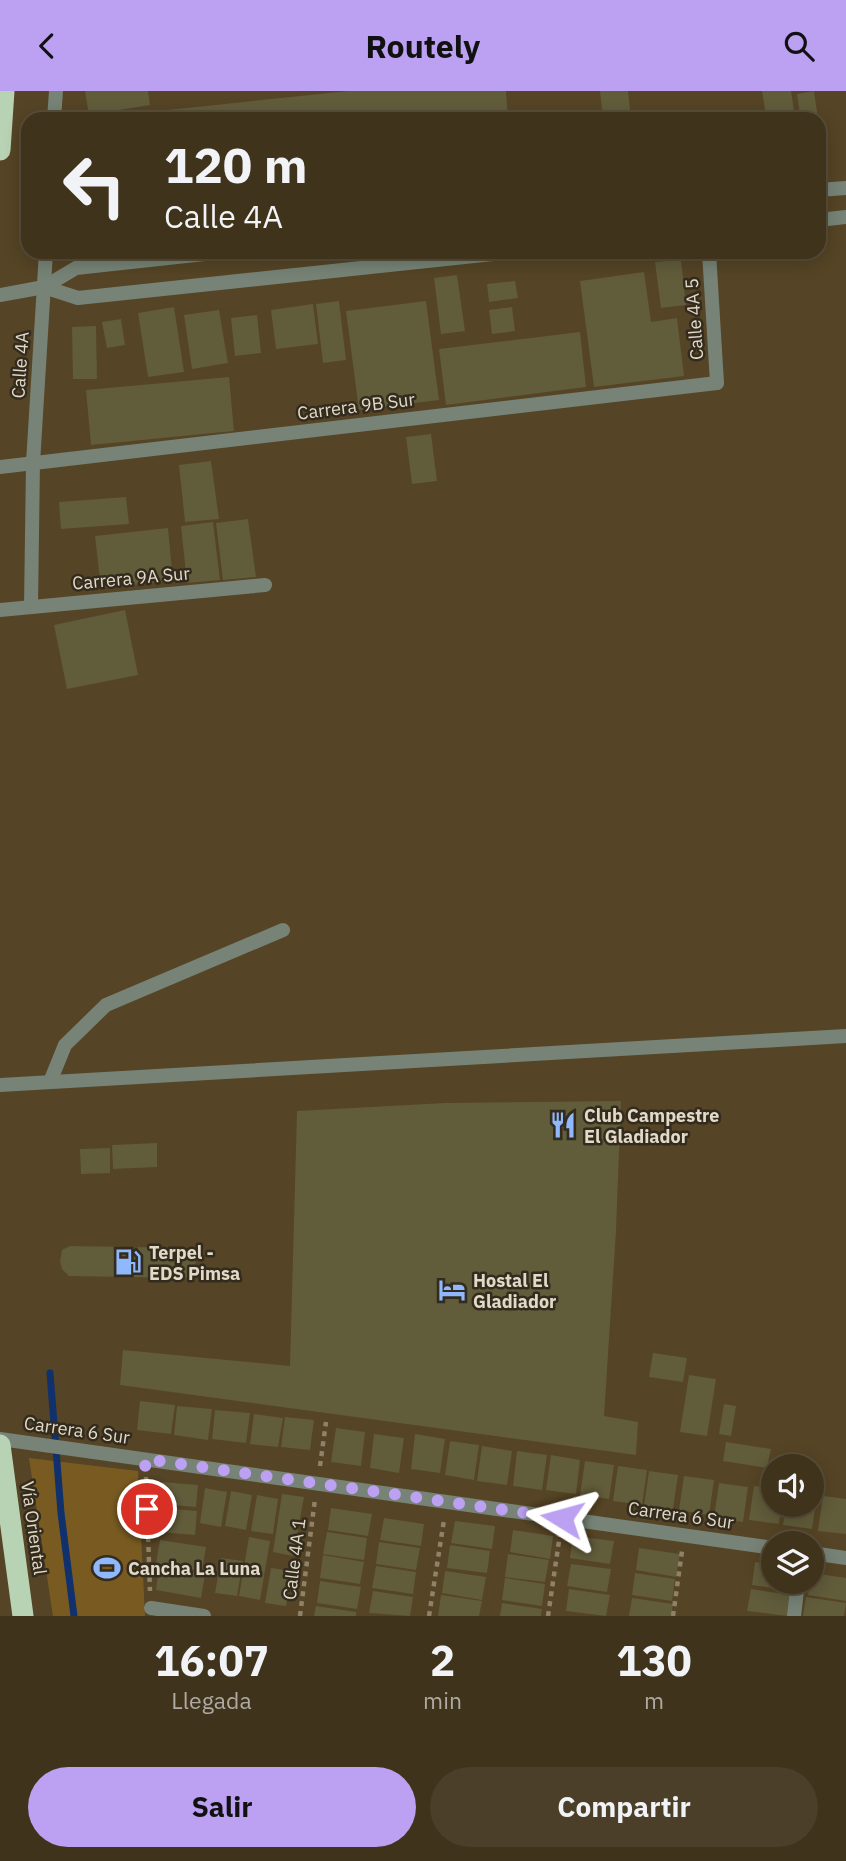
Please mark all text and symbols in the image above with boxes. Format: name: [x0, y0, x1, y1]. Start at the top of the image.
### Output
text: Routely: [366, 25, 480, 67]
icon: back: [28, 27, 66, 65]
icon: search: [780, 27, 818, 65]
text: 120 m: [164, 133, 308, 196]
icon: left: [49, 140, 140, 231]
text: Calle 4A: [164, 195, 283, 237]
street label: Calle 4A 5: [680, 277, 708, 361]
street label: Calle 4A: [6, 330, 34, 399]
street label: Carrera 9B Sur: [296, 387, 416, 425]
street label: Carrera 9A Sur: [71, 561, 191, 595]
place label: Club Campestre El Gladiador: [584, 1104, 719, 1148]
restaurant icon: Club Campestre El Gladiador: [548, 1110, 578, 1140]
place label: Terpel - EDS Pimsa: [149, 1241, 240, 1285]
fuel station icon: Terpel - EDS Pimsa: [113, 1247, 143, 1277]
place label: Hostal El Gladiador: [473, 1269, 556, 1313]
hotel icon: Hostal El Gladiador: [437, 1275, 467, 1305]
street label: Carrera 6 Sur: [23, 1411, 132, 1449]
map controls: [761, 1454, 824, 1594]
button: sound: [761, 1454, 824, 1517]
pin: [117, 1479, 177, 1539]
street label: Vía Oriental: [16, 1480, 52, 1576]
position arrow: [525, 1481, 599, 1555]
icon: arrive: [128, 1490, 166, 1528]
street label: Carrera 6 Sur: [627, 1496, 736, 1534]
street label: Calle 4A 1: [278, 1517, 310, 1601]
button: layers: [761, 1531, 824, 1594]
sports icon: Cancha La Luna: [92, 1553, 122, 1583]
place label: Cancha La Luna: [128, 1557, 260, 1580]
text: 16:07: [154, 1633, 269, 1688]
text: 2: [430, 1633, 455, 1688]
text: 130: [616, 1633, 692, 1688]
text: Llegada: [171, 1685, 252, 1715]
text: min: [423, 1685, 462, 1715]
text: m: [644, 1685, 664, 1715]
button: Salir: [28, 1767, 416, 1847]
button: Compartir: [430, 1767, 818, 1847]

